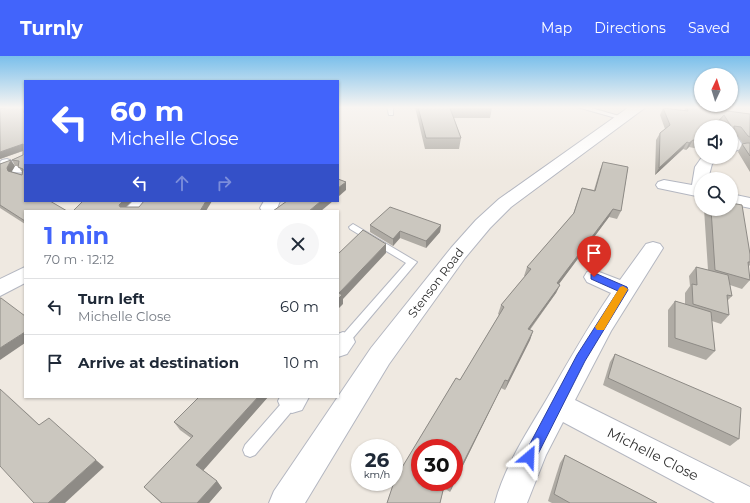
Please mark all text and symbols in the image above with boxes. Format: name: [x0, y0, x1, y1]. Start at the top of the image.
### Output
text: Turnly: [20, 17, 83, 40]
text: Map: [541, 19, 572, 37]
text: Directions: [594, 19, 666, 37]
text: Saved: [688, 19, 730, 37]
north arrow: [694, 68, 738, 112]
map controls: [694, 68, 738, 216]
text: 60 m: [110, 94, 184, 128]
icon: left: [44, 96, 96, 148]
button: sound: [694, 120, 738, 164]
text: Michelle Close: [110, 128, 239, 150]
icon: left: [129, 172, 151, 194]
icon: ahead: [171, 172, 193, 194]
icon: right: [213, 172, 235, 194]
button: search: [694, 172, 738, 216]
text: 1 min: [44, 221, 109, 250]
button: close: [277, 223, 319, 265]
pin: [577, 236, 611, 277]
icon: arrive: [583, 242, 605, 264]
street label: Stenson Road: [405, 245, 467, 321]
text: 70 m · 12:12: [44, 251, 114, 267]
text: Turn left: [78, 289, 145, 308]
icon: left: [44, 296, 66, 318]
text: 60 m: [280, 297, 319, 316]
text: Michelle Close: [78, 308, 171, 324]
icon: arrive: [44, 352, 66, 374]
text: Arrive at destination: [78, 353, 239, 372]
text: 10 m: [284, 353, 319, 372]
street label: Michelle Close: [604, 423, 702, 485]
position arrow: [508, 436, 550, 478]
speed limit sign: 30: [411, 439, 463, 491]
text: 26: [365, 448, 389, 472]
text: km/h: [364, 468, 390, 481]

